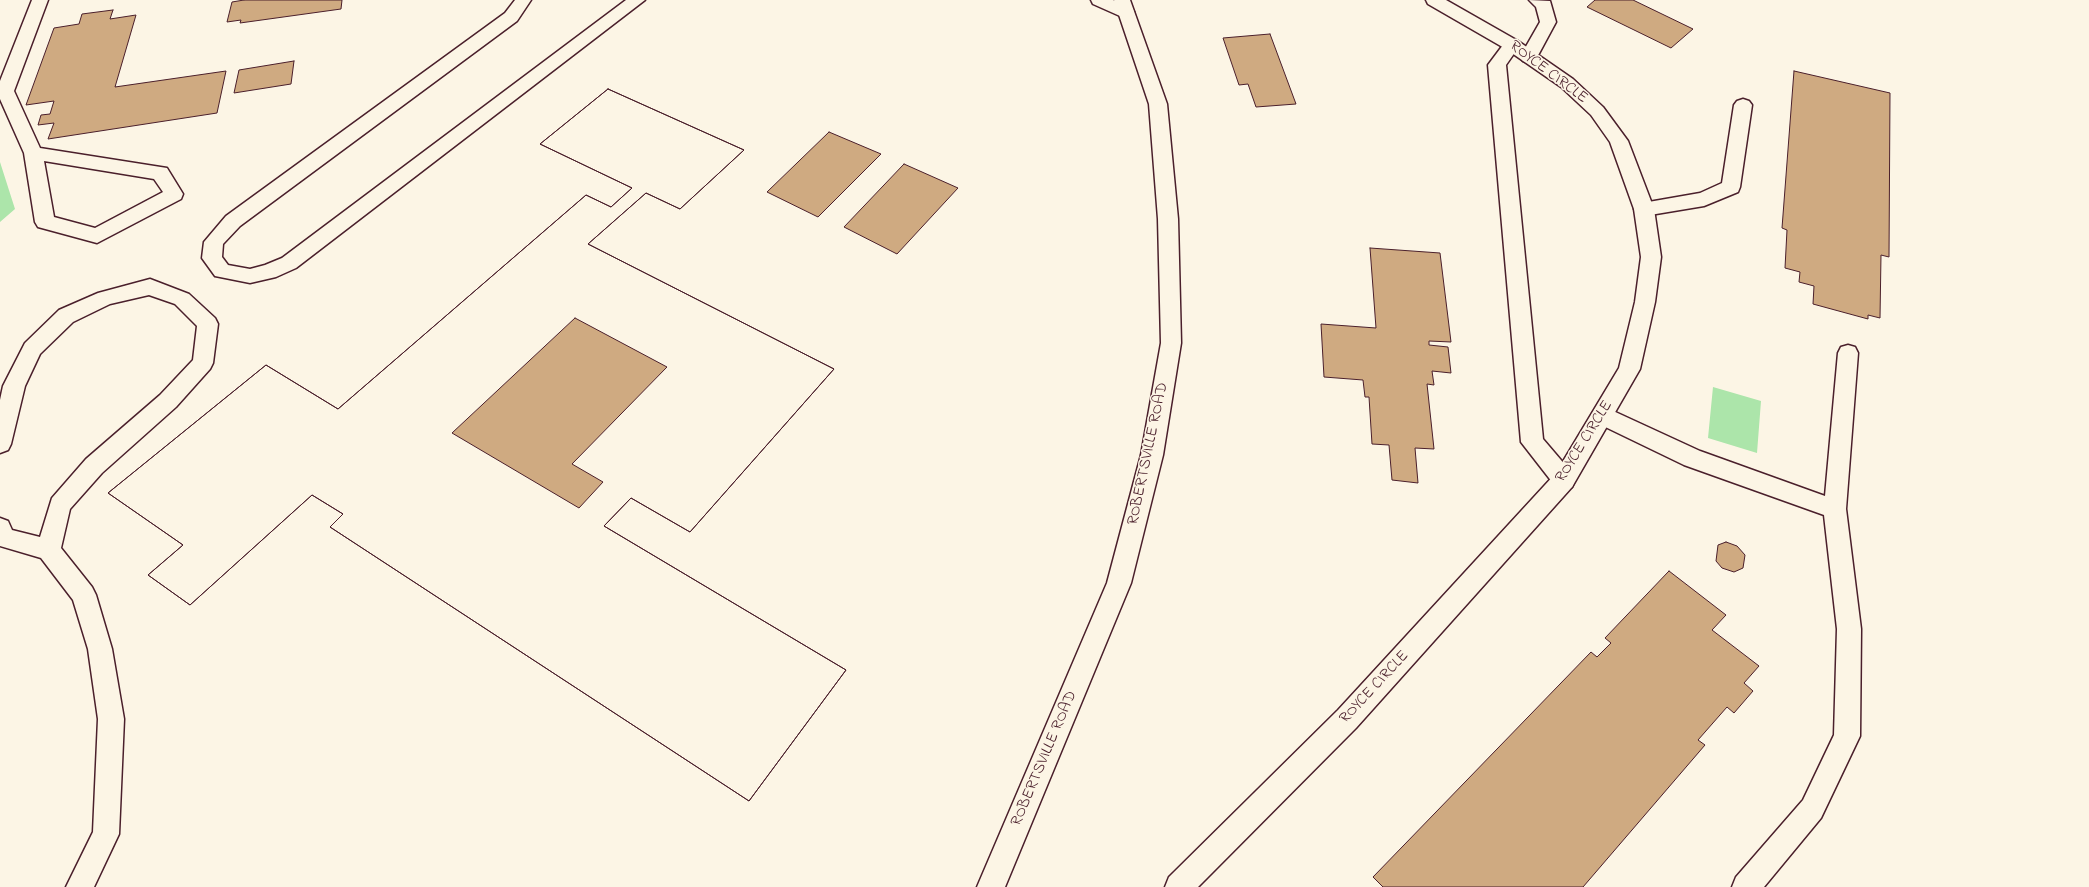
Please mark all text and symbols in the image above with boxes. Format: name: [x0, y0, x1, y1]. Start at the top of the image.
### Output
street label: ROYCE CIRCLE: [1505, 37, 1591, 109]
street label: ROBERTSVILLE ROAD: [1125, 381, 1173, 527]
street label: ROYCE CIRCLE: [1552, 397, 1618, 487]
street label: ROYCE CIRCLE: [1336, 647, 1414, 729]
street label: ROBERTSVILLE ROAD: [1008, 688, 1082, 830]

